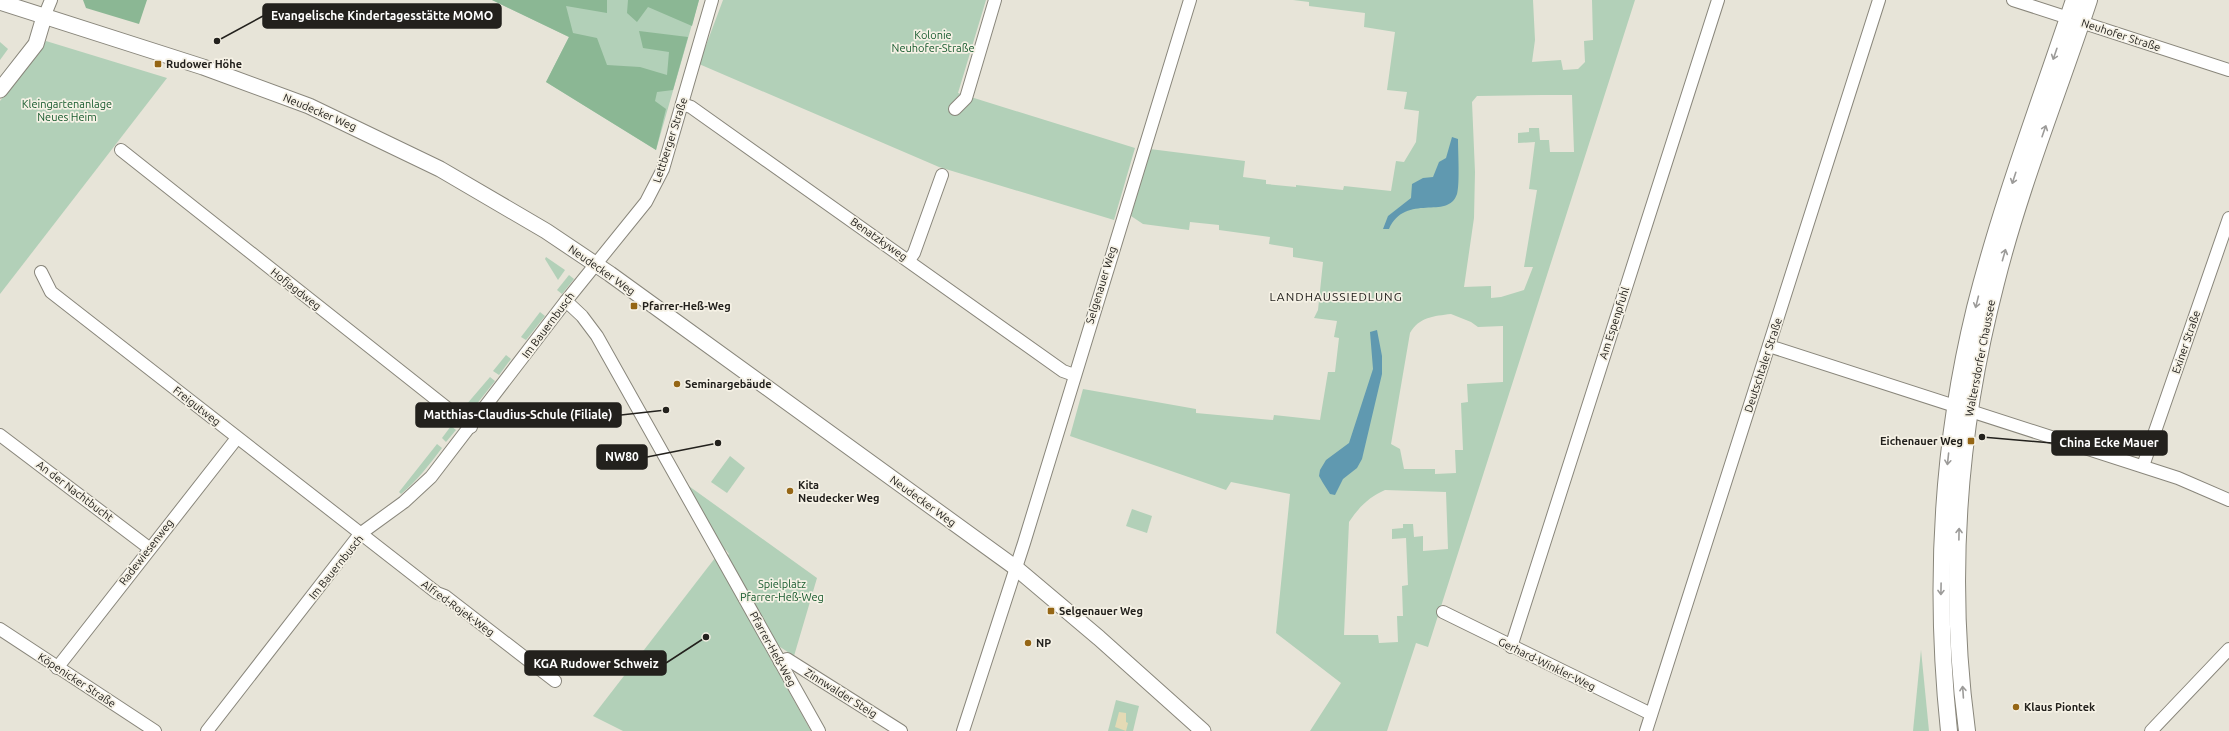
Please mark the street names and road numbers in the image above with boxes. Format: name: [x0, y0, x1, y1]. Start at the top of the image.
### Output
street label: Neuhofer Straße: [2080, 17, 2162, 53]
street label: Neudecker Weg: [282, 91, 358, 133]
street label: Lettberger Straße: [651, 96, 689, 184]
street label: Benatzkyweg: [848, 215, 910, 263]
street label: Neudecker Weg: [566, 243, 638, 297]
street label: Selgenauer Weg: [1083, 245, 1119, 325]
street label: Hofjagdweg: [269, 266, 323, 312]
street label: Am Espenpfuhl: [1597, 285, 1631, 361]
street label: Im Bauernbusch: [519, 290, 577, 360]
street label: Waltersdorfer Chaussee: [1963, 299, 1997, 417]
street label: Exiner Straße: [2170, 309, 2202, 375]
street label: Deutschtaler Straße: [1742, 316, 1784, 414]
street label: Freigutweg: [171, 384, 223, 428]
street label: An der Nachtbucht: [34, 458, 116, 524]
street label: Neudecker Weg: [888, 473, 958, 529]
street label: Radewiesenweg: [117, 517, 175, 587]
street label: Im Bauernbusch: [306, 532, 366, 602]
street label: Alfred-Rojek-Weg: [419, 578, 497, 638]
street label: Pfarrer-Heß-Weg: [747, 609, 799, 689]
street label: Gerhard-Winkler-Weg: [1496, 635, 1598, 693]
street label: Köpenicker Straße: [36, 650, 118, 710]
street label: Zinnwalder Steig: [803, 666, 879, 720]

